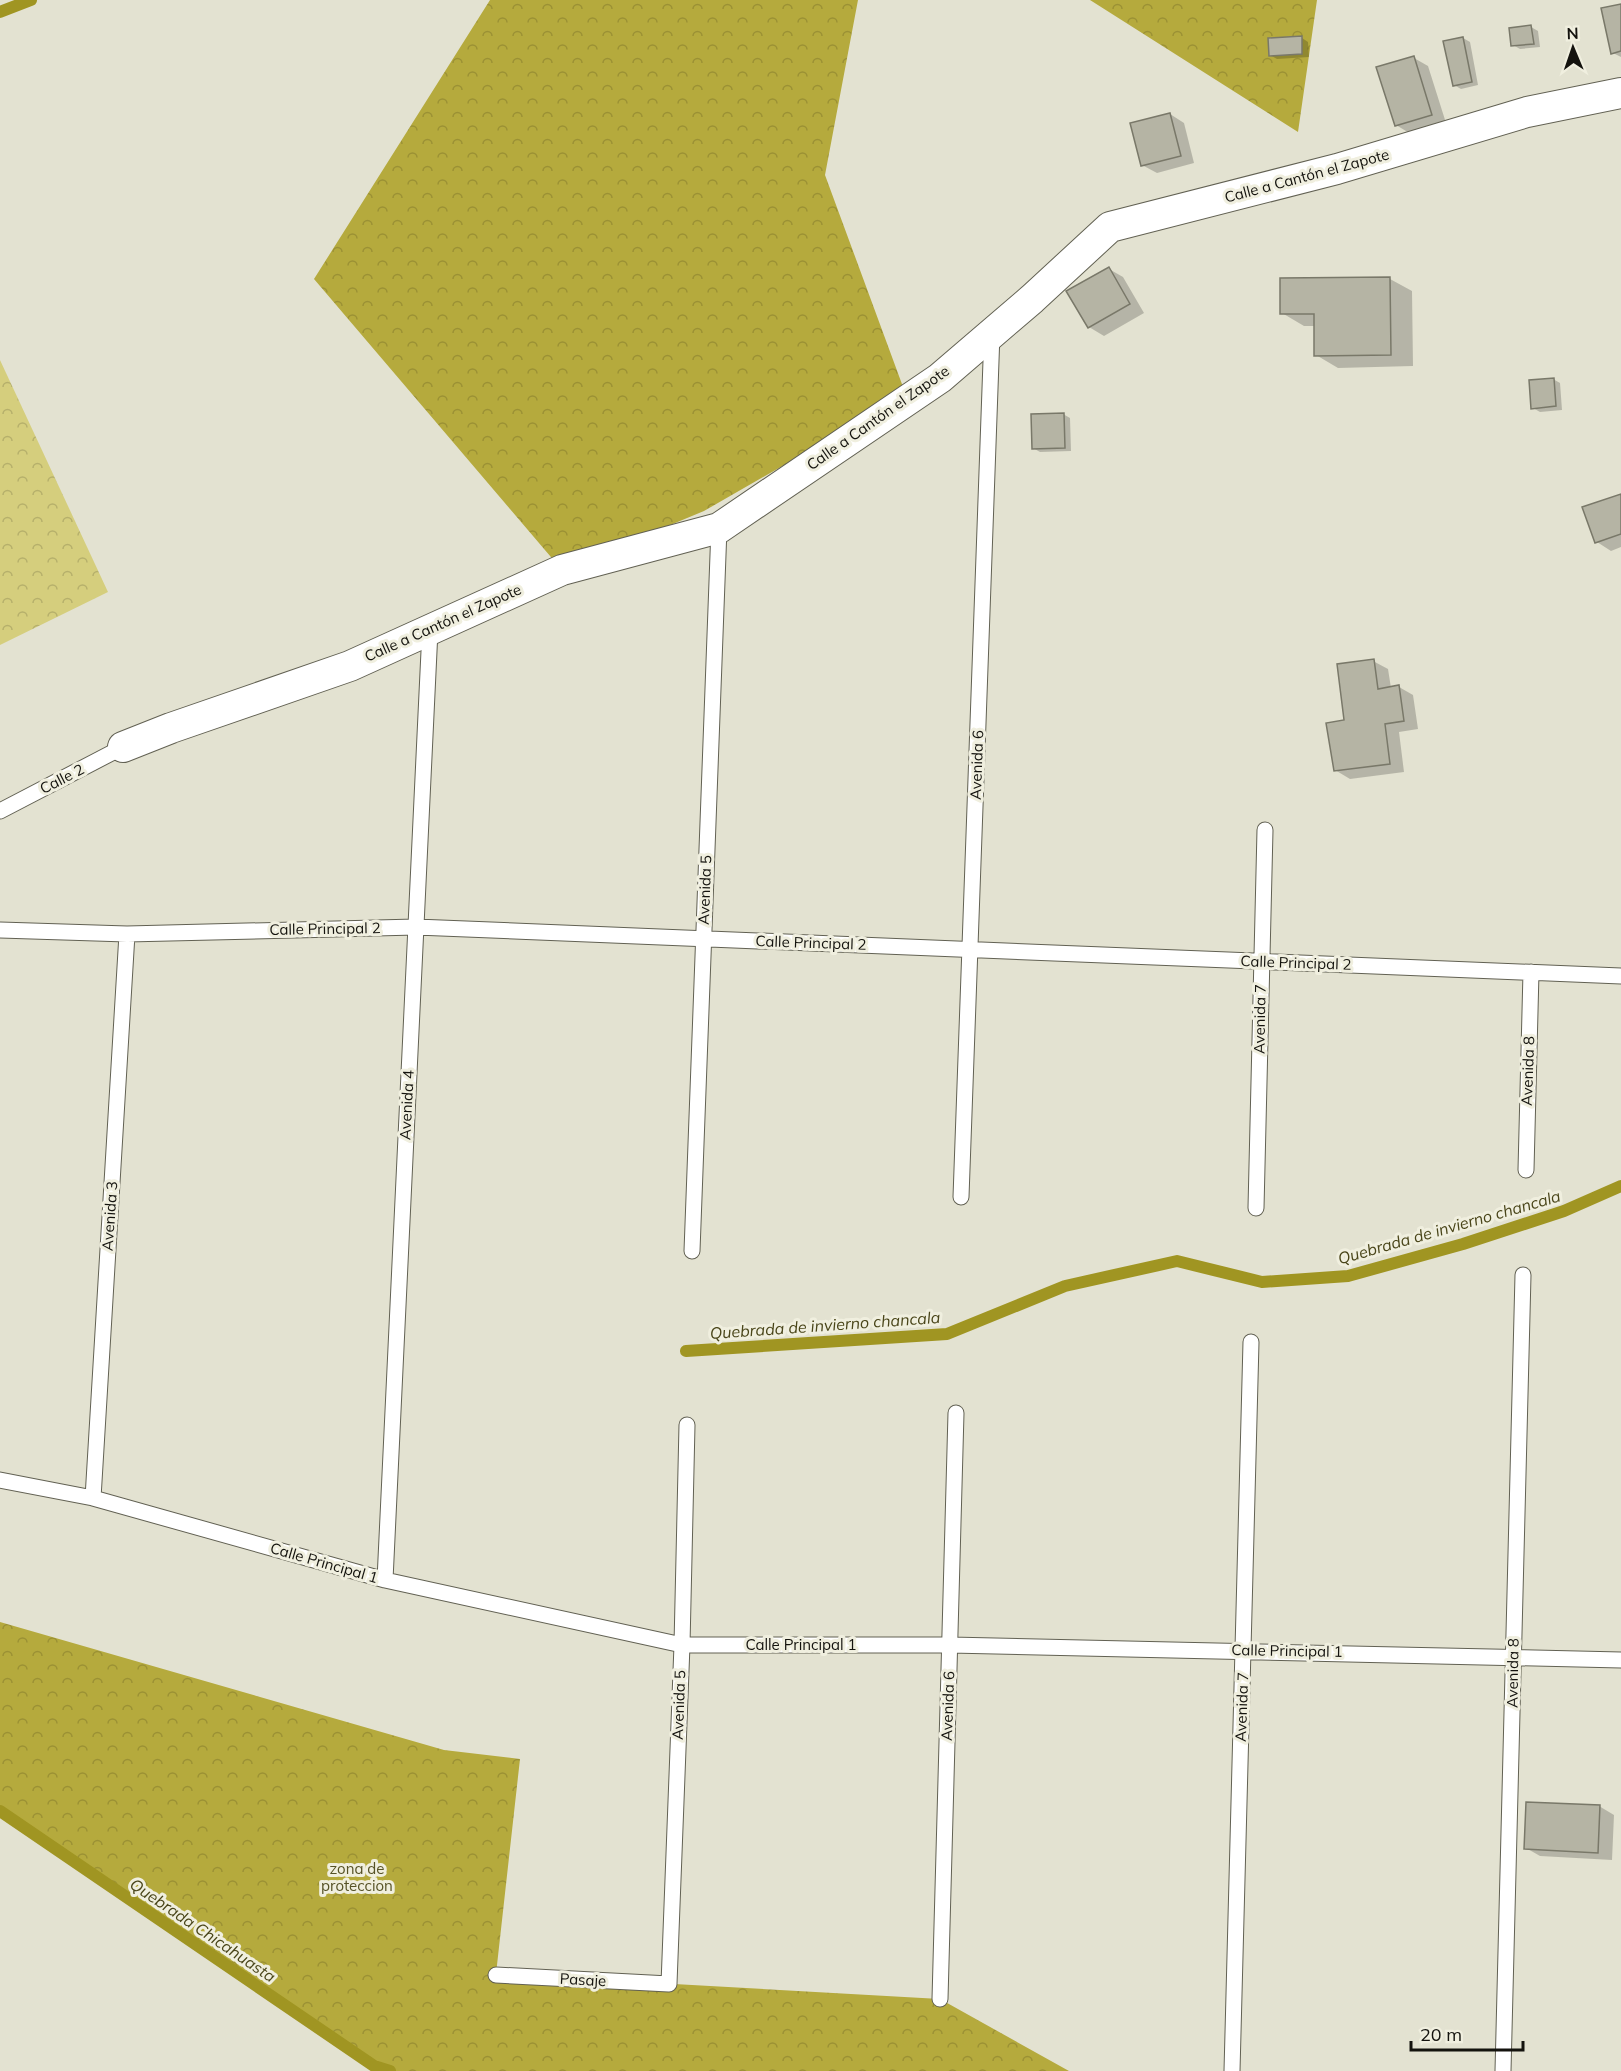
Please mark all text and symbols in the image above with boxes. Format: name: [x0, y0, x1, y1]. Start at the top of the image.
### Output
north arrow: [1543, 18, 1603, 78]
text: N: [1566, 23, 1579, 43]
street label: Calle a Cantón el Zapote: [1222, 144, 1391, 207]
street label: Calle a Cantón el Zapote: [803, 361, 953, 474]
street label: Calle a Cantón el Zapote: [361, 579, 524, 666]
street label: Avenida 6: [966, 730, 987, 800]
street label: Calle 2: [36, 759, 87, 798]
street label: Avenida 5: [694, 855, 715, 925]
street label: Calle Principal 2: [269, 918, 381, 939]
street label: Calle Principal 2: [755, 931, 867, 954]
street label: Calle Principal 2: [1240, 951, 1352, 974]
street label: Avenida 7: [1249, 984, 1270, 1054]
street label: Avenida 8: [1517, 1036, 1538, 1106]
street label: Avenida 4: [395, 1070, 418, 1140]
street label: Avenida 3: [98, 1180, 121, 1252]
water label: Quebrada de invierno chancala: [1335, 1185, 1563, 1268]
water label: Quebrada de invierno chancala: [709, 1307, 941, 1343]
street label: Calle Principal 1: [268, 1538, 380, 1587]
street label: Calle Principal 1: [745, 1635, 857, 1654]
street label: Avenida 8: [1502, 1638, 1523, 1708]
street label: Calle Principal 1: [1231, 1640, 1343, 1661]
street label: Avenida 5: [668, 1670, 689, 1740]
street label: Avenida 6: [937, 1671, 958, 1741]
street label: Avenida 7: [1231, 1672, 1252, 1742]
park label: zona de proteccion: [321, 1859, 393, 1895]
water label: Quebrada Chicahuasta: [126, 1874, 280, 1986]
street label: Pasaje: [559, 1969, 607, 1990]
scale bar: [1411, 2014, 1524, 2052]
text: 20 m: [1420, 2023, 1462, 2046]

